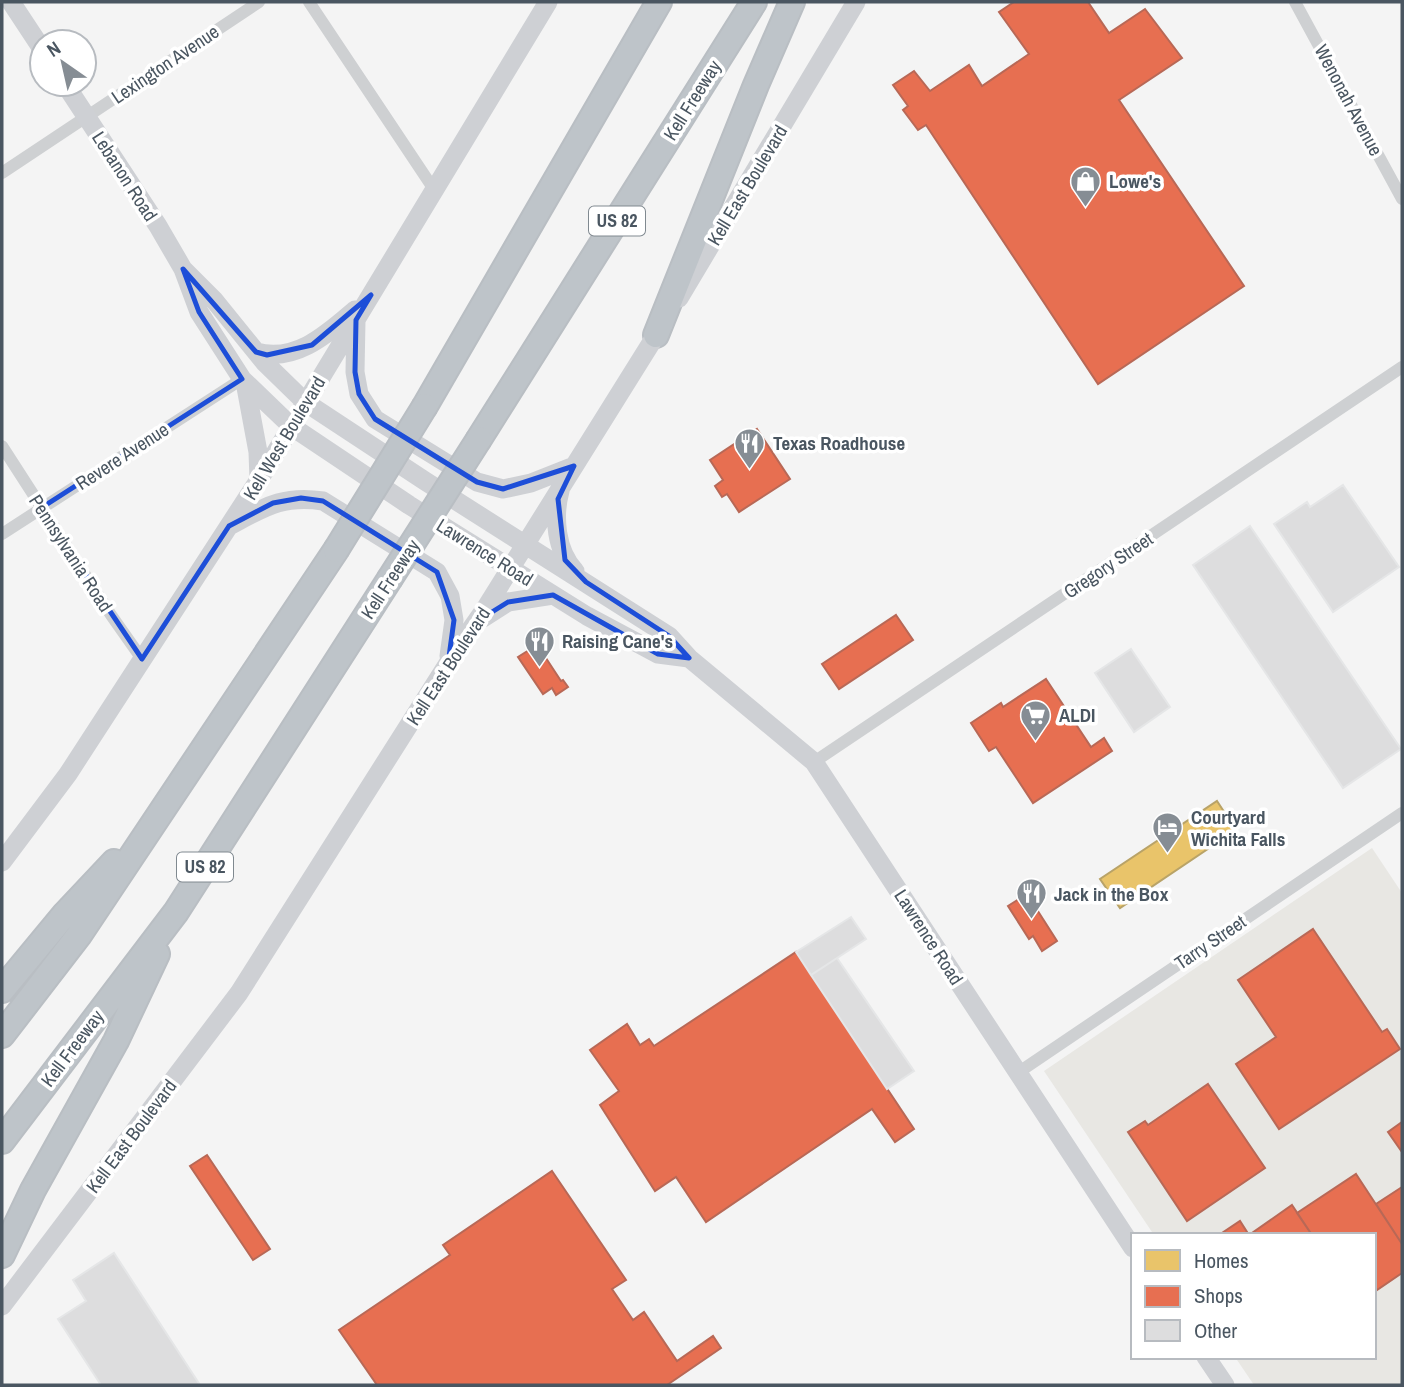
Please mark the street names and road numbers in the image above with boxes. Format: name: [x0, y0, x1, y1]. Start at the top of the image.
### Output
street label: Lexington Avenue: [106, 18, 224, 110]
street label: Wenonah Avenue: [1309, 40, 1389, 160]
street label: Kell Freeway: [657, 55, 727, 145]
street label: Kell East Boulevard: [701, 120, 793, 250]
street label: Lebanon Road: [86, 126, 164, 226]
road number: US 82: [589, 206, 645, 236]
street label: Kell West Boulevard: [237, 371, 331, 505]
street label: Revere Avenue: [70, 416, 174, 496]
street label: Pennsylvania Road: [23, 489, 119, 617]
street label: Lawrence Road: [432, 512, 538, 592]
street label: Gregory Street: [1058, 525, 1158, 604]
street label: Kell Freeway: [355, 534, 426, 624]
street label: Kell East Boulevard: [400, 602, 496, 730]
road number: US 82: [177, 852, 233, 882]
street label: Lawrence Road: [888, 884, 970, 990]
street label: Tarry Street: [1169, 908, 1251, 975]
street label: Kell Freeway: [35, 1004, 110, 1092]
street label: Kell East Boulevard: [80, 1074, 182, 1198]

